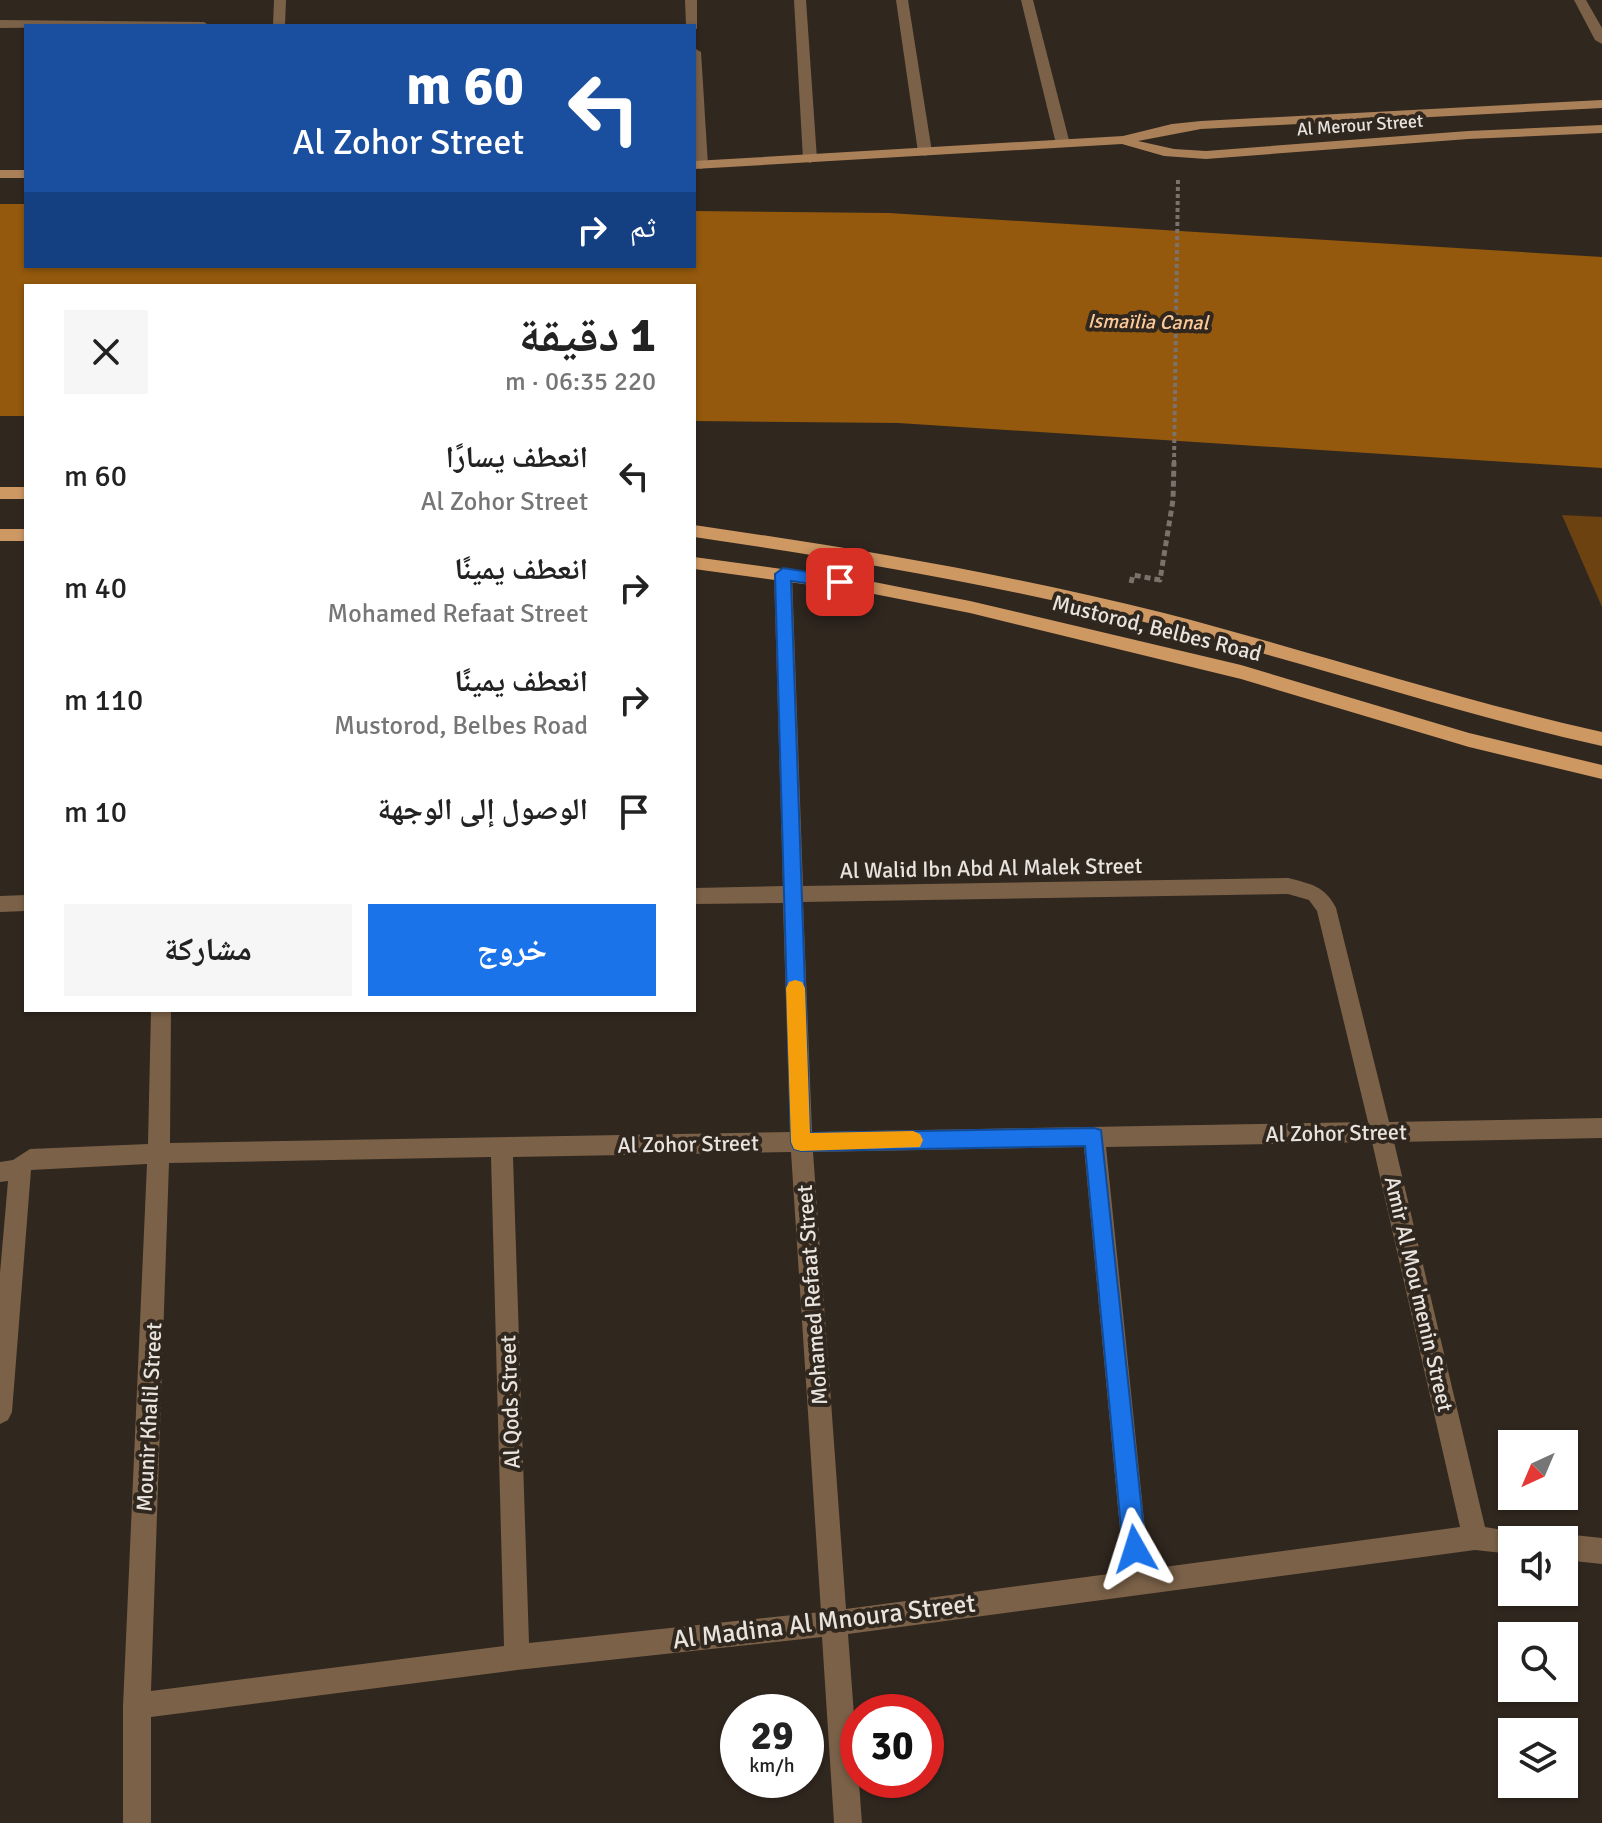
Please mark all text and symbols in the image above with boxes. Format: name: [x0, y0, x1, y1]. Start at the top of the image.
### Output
text: 60 m: [406, 51, 524, 120]
icon: left: [552, 56, 656, 160]
street label: Al Merour Street: [1296, 110, 1424, 140]
text: Al Zohor Street: [293, 120, 524, 165]
icon: right: [570, 208, 614, 252]
text: ثم: [630, 209, 656, 246]
text: 1 دقيقة: [519, 306, 656, 365]
water label: Ismaïlia Canal: [1087, 308, 1211, 336]
button: close: [64, 310, 148, 394]
text: 220 m · 06:35: [505, 366, 656, 398]
text: انعطف يسارًا: [445, 439, 588, 476]
icon: left: [612, 454, 656, 498]
text: 60 m: [64, 458, 127, 495]
text: Al Zohor Street: [421, 486, 588, 518]
pin: [806, 548, 874, 616]
text: انعطف يمينًا: [454, 551, 588, 588]
icon: arrive: [818, 560, 862, 604]
icon: right: [612, 566, 656, 610]
text: 40 m: [64, 570, 127, 607]
street label: Mustorod, Belbes Road: [1050, 589, 1264, 667]
text: Mohamed Refaat Street: [327, 598, 588, 630]
text: انعطف يمينًا: [454, 663, 588, 700]
icon: right: [612, 678, 656, 722]
text: 110 m: [64, 682, 143, 719]
text: Mustorod, Belbes Road: [334, 710, 588, 742]
icon: arrive: [612, 790, 656, 834]
text: الوصول إلى الوجهة: [378, 791, 588, 828]
text: 10 m: [64, 794, 127, 831]
street label: Al Walid Ibn Abd Al Malek Street: [839, 852, 1143, 884]
button: مشاركة: [64, 904, 352, 996]
button: خروج: [368, 904, 656, 996]
street label: Al Zohor Street: [1265, 1118, 1407, 1148]
street label: Al Zohor Street: [617, 1129, 759, 1159]
street label: Amir Al Mou'menin Street: [1379, 1174, 1459, 1415]
street label: Mohamed Refaat Street: [791, 1184, 833, 1406]
street label: Mounir Khalil Street: [131, 1321, 167, 1512]
street label: Al Qods Street: [494, 1334, 526, 1469]
north arrow: [1498, 1430, 1578, 1510]
map controls: [1498, 1430, 1578, 1798]
position arrow: [1093, 1507, 1177, 1591]
button: sound: [1498, 1526, 1578, 1606]
street label: Al Madina Al Mnoura Street: [671, 1588, 977, 1656]
button: search: [1498, 1622, 1578, 1702]
speed limit sign: 30: [840, 1694, 944, 1798]
text: 29: [750, 1711, 794, 1761]
button: layers: [1498, 1718, 1578, 1798]
text: km/h: [749, 1753, 795, 1778]

